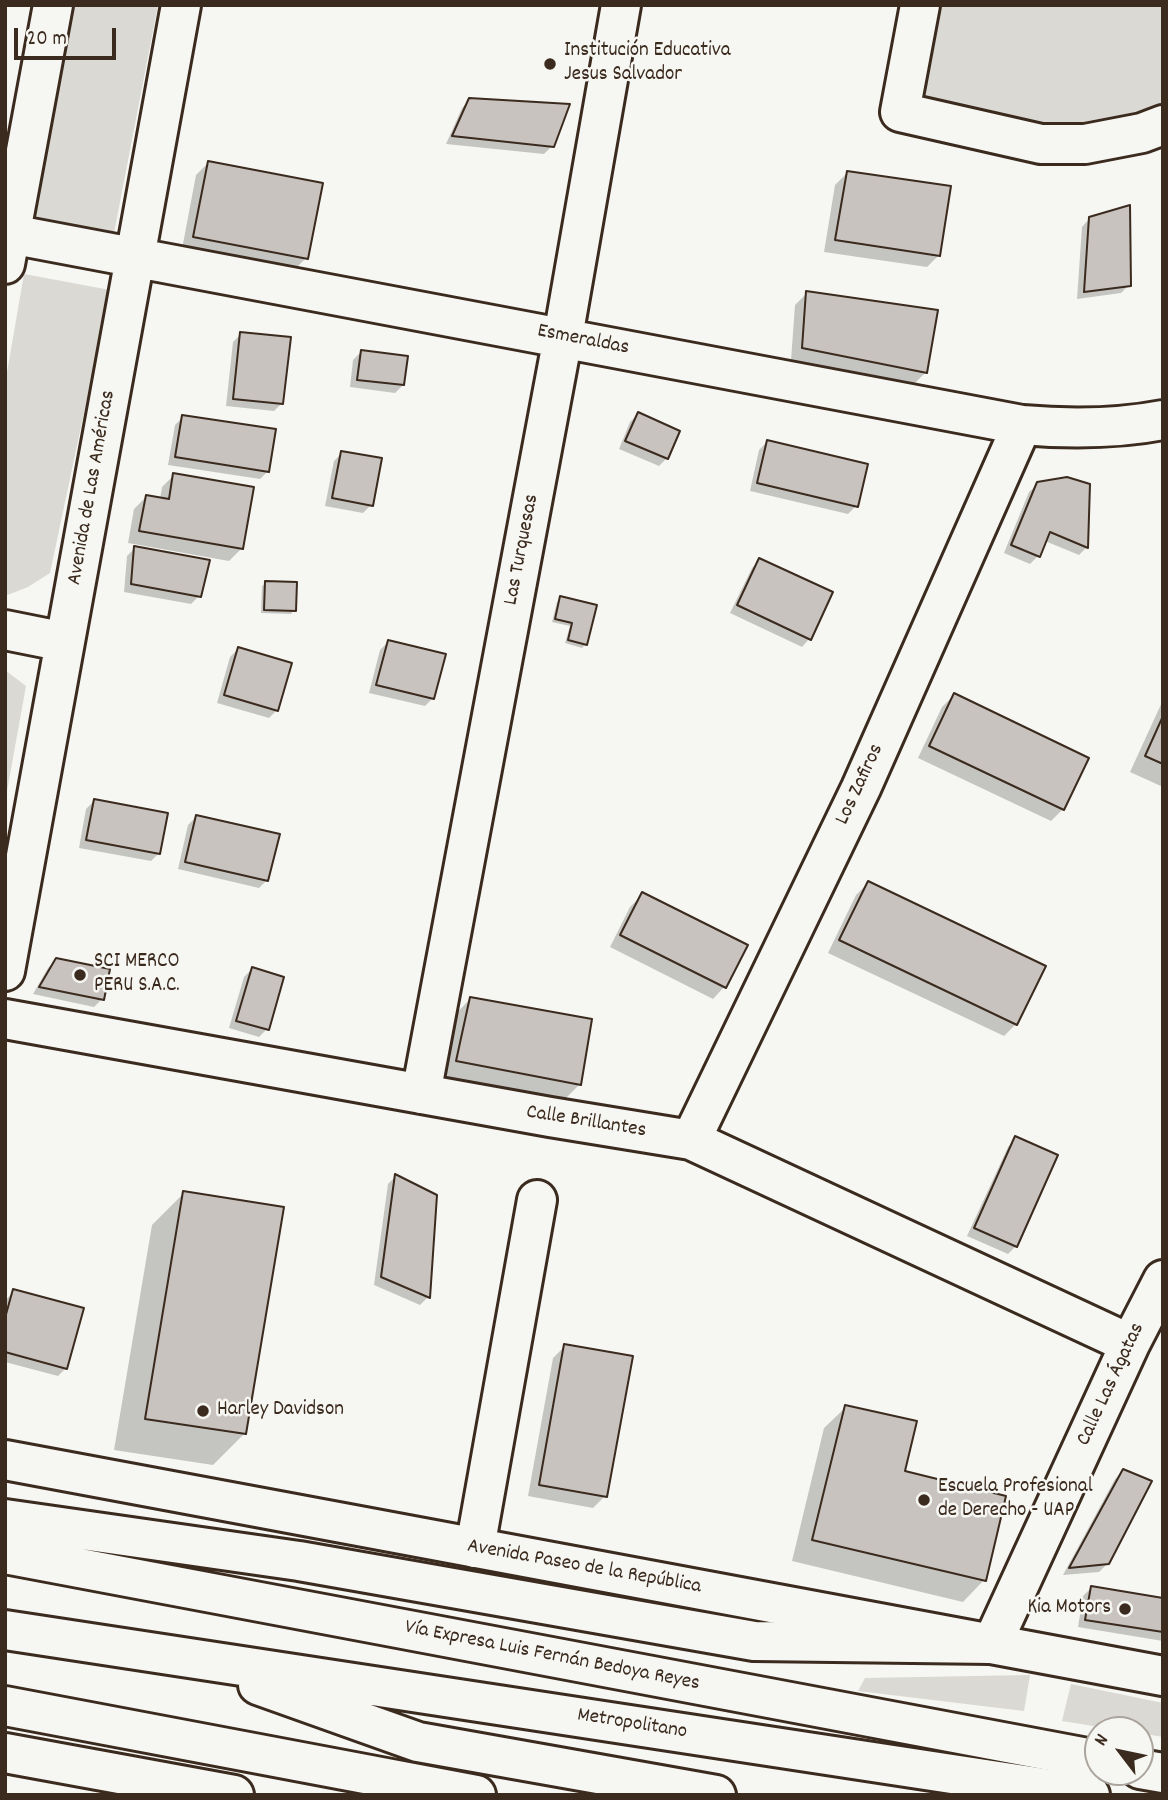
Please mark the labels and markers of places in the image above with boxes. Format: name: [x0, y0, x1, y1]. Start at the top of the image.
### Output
place label: Institución Educativa Jesus Salvador: [564, 39, 731, 89]
marker: Institución Educativa Jesus Salvador: [542, 56, 558, 72]
place label: SCI MERCO PERU S.A.C.: [94, 950, 180, 1000]
marker: SCI MERCO PERU S.A.C.: [72, 967, 88, 983]
place label: Harley Davidson: [217, 1398, 344, 1424]
marker: Harley Davidson: [195, 1403, 211, 1419]
place label: Escuela Profesional de Derecho - UAP: [938, 1475, 1093, 1525]
marker: Escuela Profesional de Derecho - UAP: [916, 1492, 932, 1508]
place label: Kia Motors: [1027, 1596, 1111, 1622]
marker: Kia Motors: [1117, 1601, 1133, 1617]

